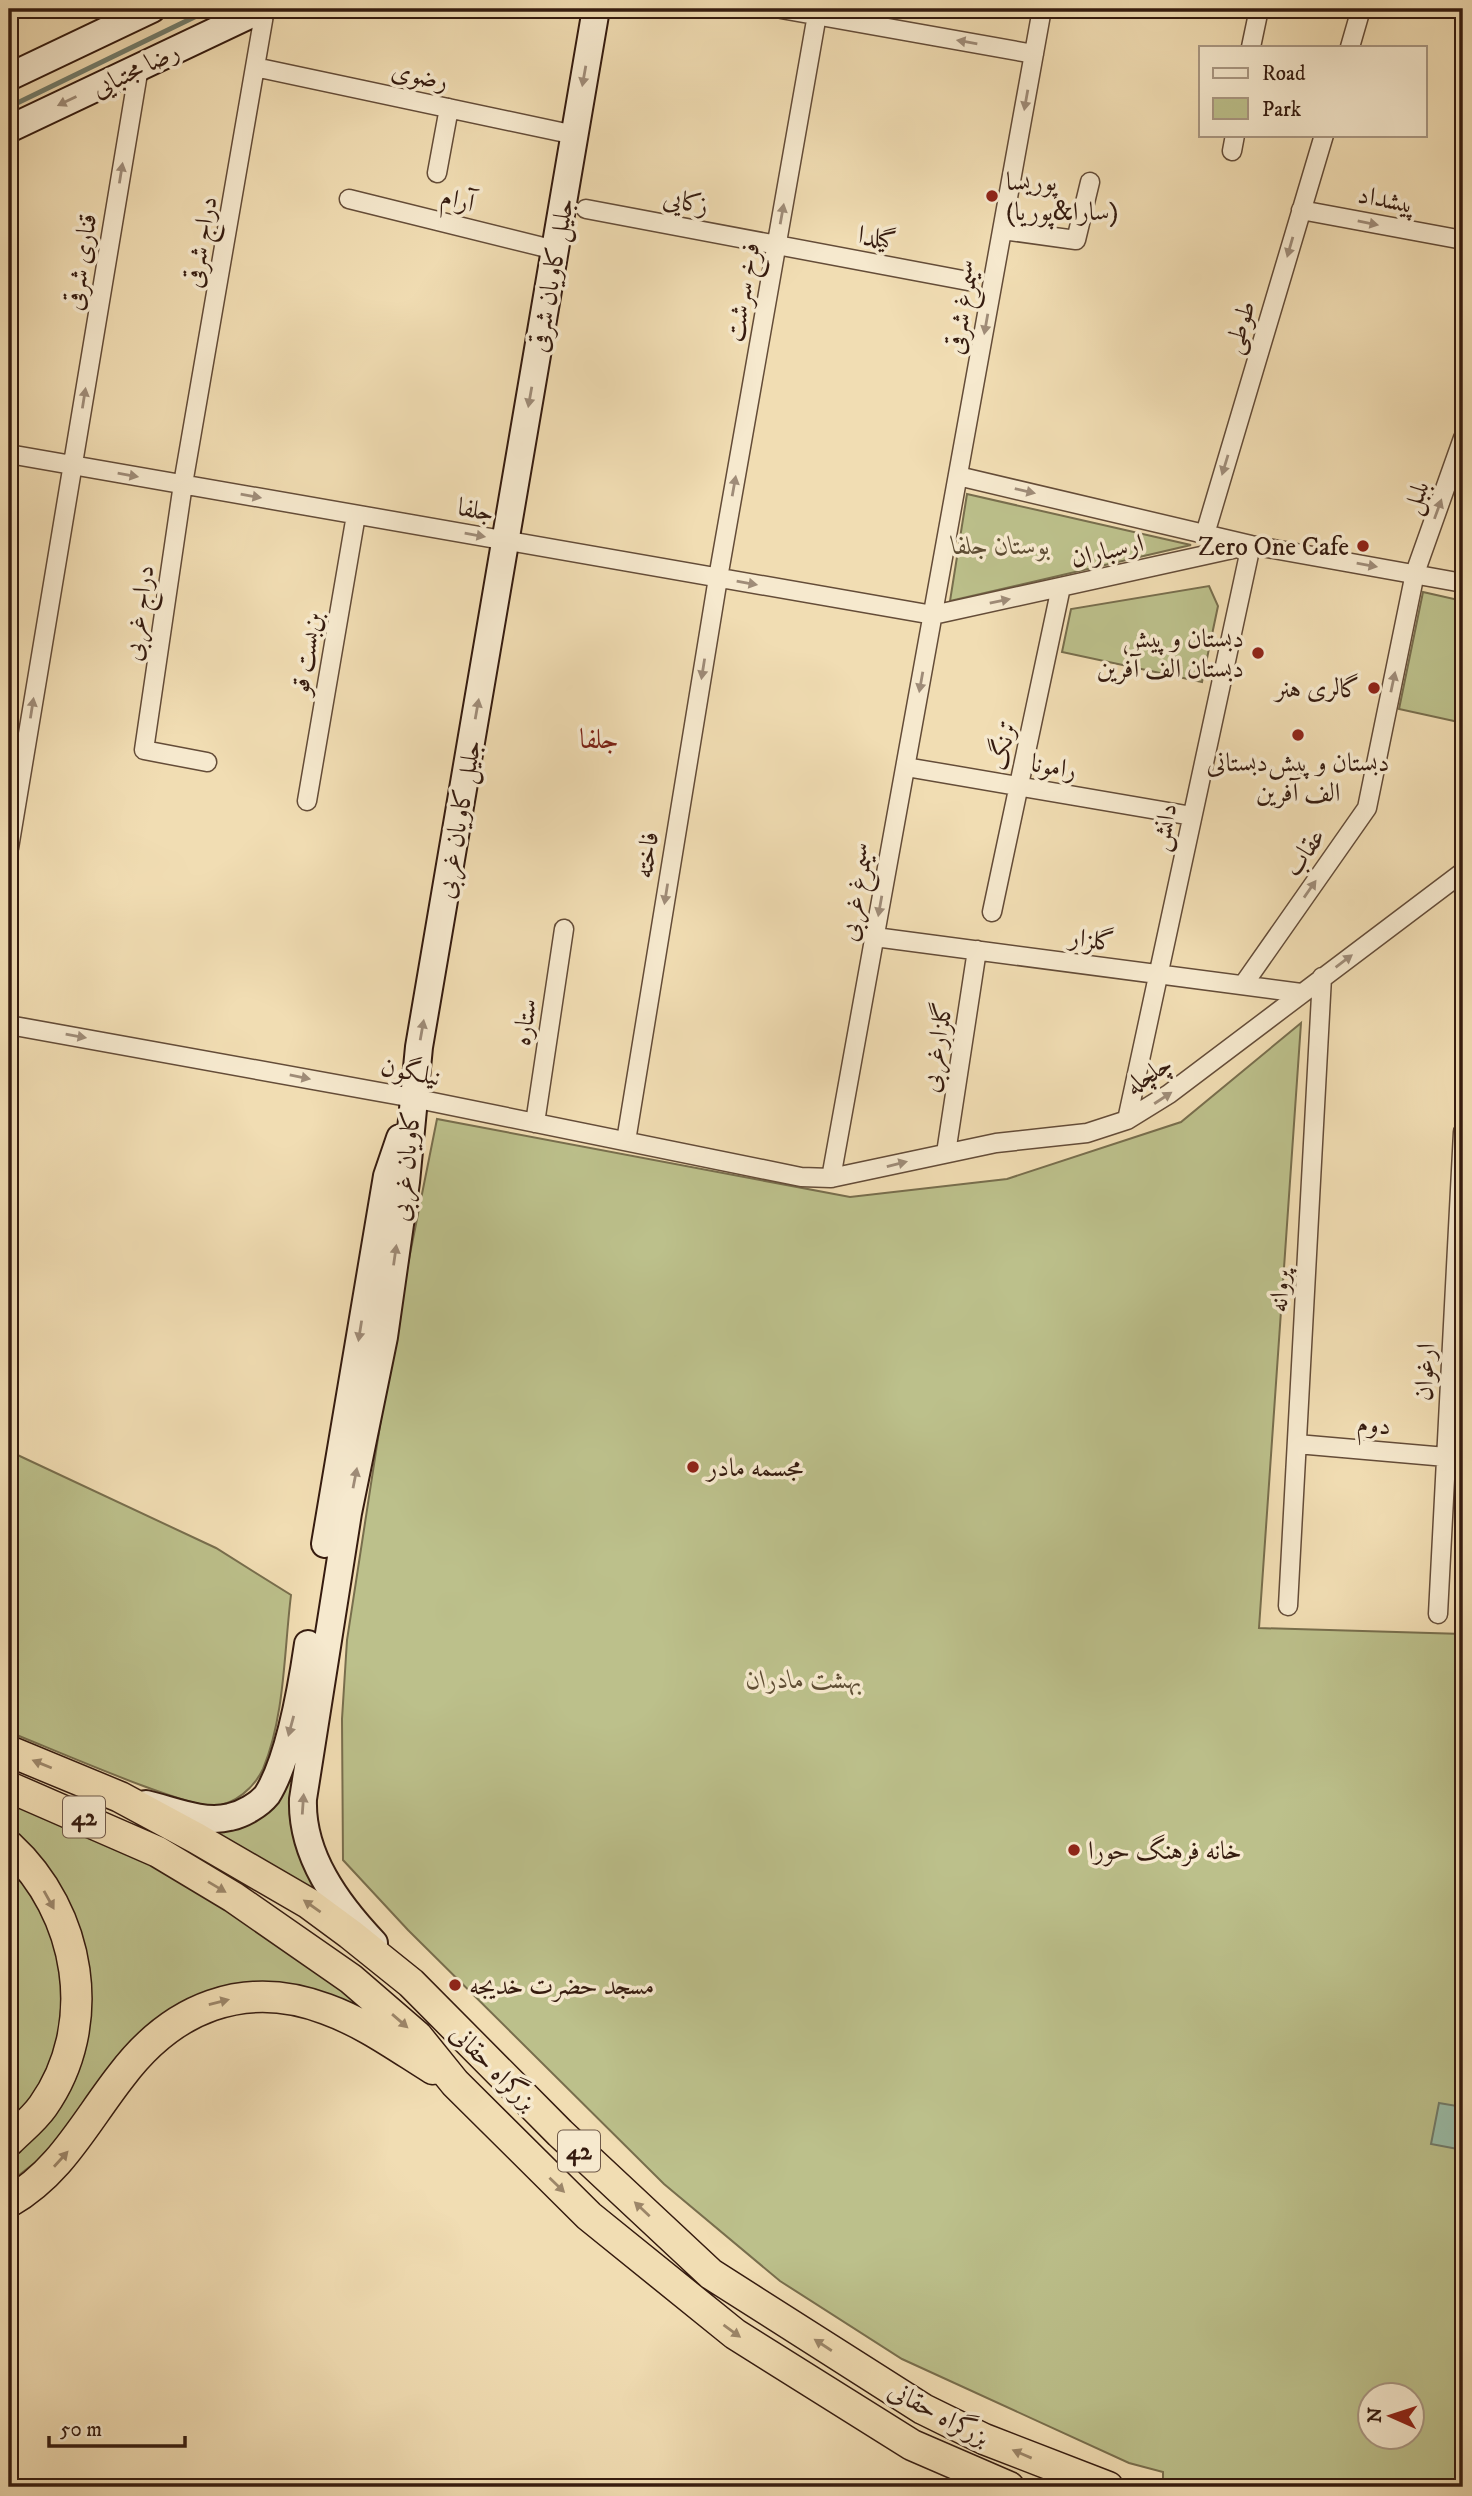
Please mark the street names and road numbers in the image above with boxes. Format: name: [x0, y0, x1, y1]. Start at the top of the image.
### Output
street label: رضا مجتبایی: [86, 35, 185, 106]
street label: رضوی: [388, 54, 451, 99]
street label: پیشداد: [1355, 179, 1419, 222]
street label: آرام: [436, 180, 480, 226]
street label: زکایی: [660, 182, 711, 223]
street label: دراج شرقی: [177, 194, 232, 292]
street label: جلیل کاویان شرقی: [523, 195, 582, 355]
street label: قناری شرقی: [58, 211, 105, 313]
street label: گیلدا: [855, 219, 898, 258]
street label: فرخ سرشت: [719, 240, 774, 346]
street label: سیمرغ شرقی: [939, 257, 992, 358]
street label: طوطی: [1217, 297, 1264, 358]
street label: بلبل: [1395, 476, 1438, 519]
street label: جلفا: [455, 491, 497, 530]
street label: ارسباران: [1068, 527, 1147, 576]
street label: دراج غربی: [116, 563, 168, 664]
street label: بن‌بست قو: [283, 609, 331, 700]
street label: ترنگ: [981, 717, 1025, 773]
street label: جلیل کاویان غربی: [429, 737, 491, 901]
street label: رامونا: [1028, 747, 1079, 788]
street label: دانش: [1143, 800, 1186, 854]
street label: عقاب: [1277, 822, 1334, 884]
street label: فاخته: [628, 830, 667, 881]
street label: سیمرغ غربی: [833, 840, 886, 945]
street label: گلزار: [1064, 921, 1116, 960]
street label: ستاره: [506, 996, 545, 1048]
street label: گلزارغربی: [914, 1000, 962, 1095]
street label: چلچله: [1119, 1048, 1179, 1103]
street label: نیلگون: [378, 1050, 444, 1094]
street label: کاویان غربی: [384, 1109, 430, 1223]
street label: پروانه: [1263, 1266, 1298, 1314]
street label: ارغوان: [1408, 1342, 1443, 1402]
street label: دوم: [1355, 1408, 1392, 1448]
road number: 42: [63, 1796, 105, 1838]
street label: بزرگراه حقانی: [442, 2016, 545, 2119]
road number: 42: [558, 2130, 600, 2172]
street label: بزرگراه حقانی: [882, 2372, 996, 2455]

